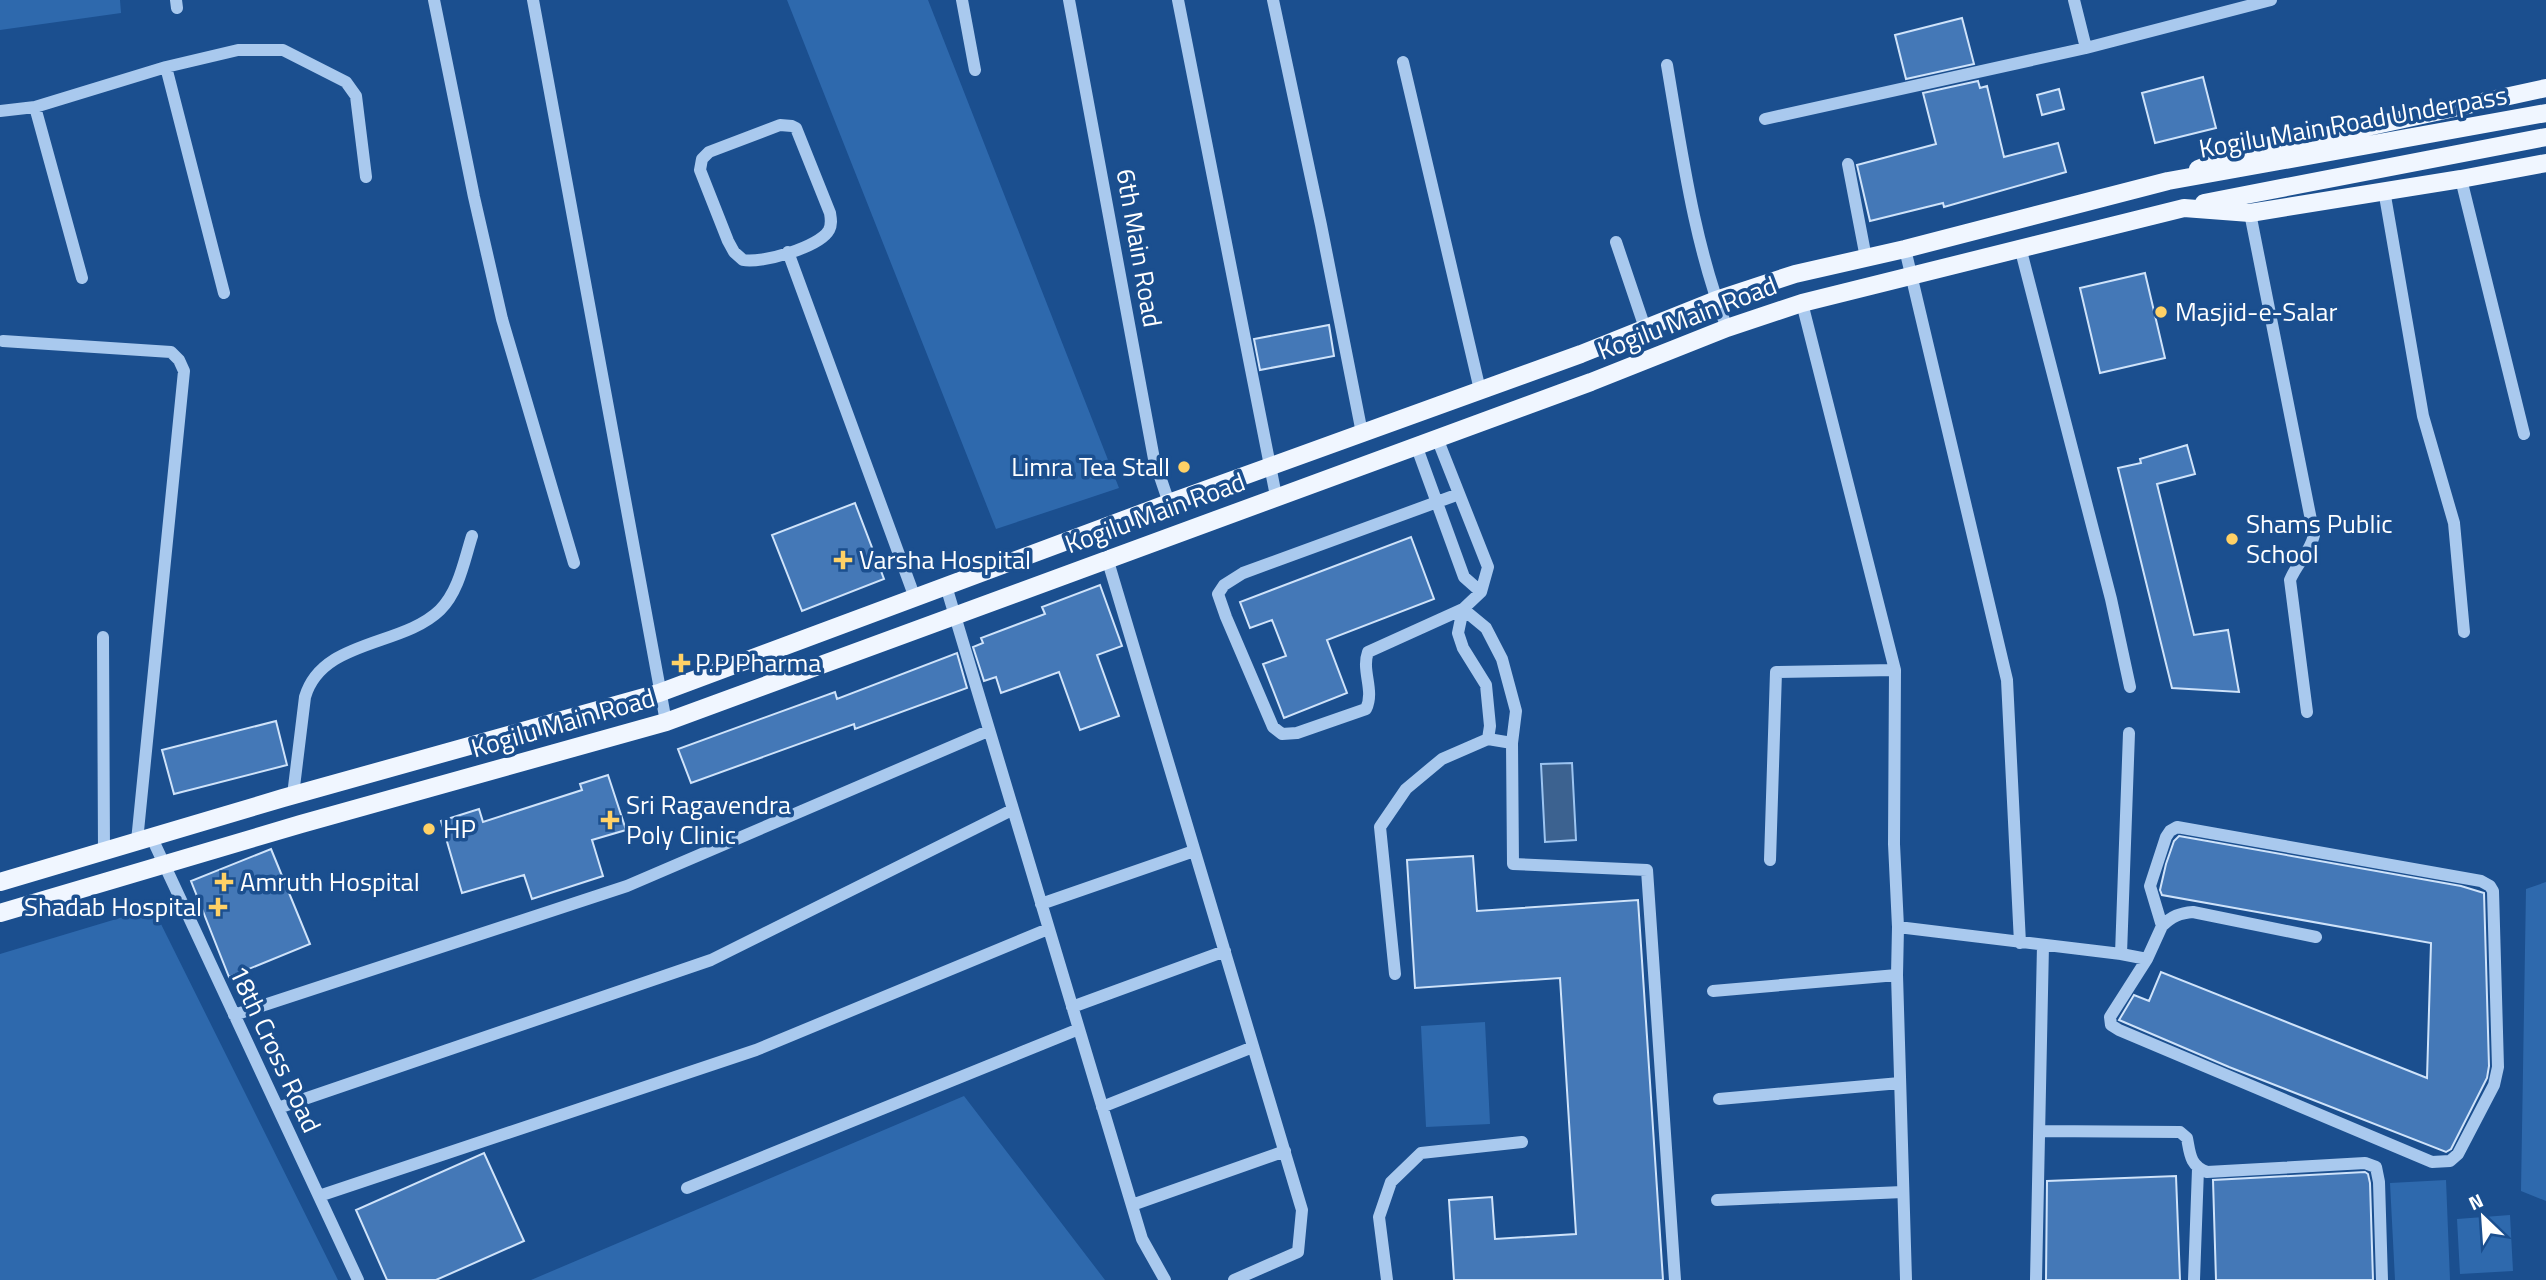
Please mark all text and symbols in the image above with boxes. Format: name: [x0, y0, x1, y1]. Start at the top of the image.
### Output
street label: Kogilu Main Road Underpass: [2196, 75, 2510, 168]
street label: 6th Main Road: [1106, 166, 1173, 330]
street label: Kogilu Main Road: [1591, 265, 1782, 370]
place label: Masjid-e-Salar: [2175, 292, 2337, 331]
marker: Masjid-e-Salar: [2153, 304, 2169, 320]
place label: Limra Tea Stall: [1011, 447, 1170, 486]
marker: Limra Tea Stall: [1176, 459, 1192, 475]
street label: Kogilu Main Road: [1059, 462, 1250, 563]
place label: Shams Public School: [2246, 504, 2393, 573]
marker: Shams Public School: [2224, 531, 2240, 547]
place label: Varsha Hospital: [859, 540, 1031, 579]
marker: Varsha Hospital: [833, 550, 853, 570]
place label: P.P Pharma: [695, 643, 821, 682]
marker: P.P Pharma: [673, 655, 689, 671]
street label: Kogilu Main Road: [467, 678, 659, 767]
place label: Sri Ragavendra Poly Clinic: [626, 785, 791, 854]
place label: HP: [443, 809, 476, 848]
marker: Sri Ragavendra Poly Clinic: [600, 810, 620, 830]
marker: HP: [421, 821, 437, 837]
place label: Amruth Hospital: [240, 862, 420, 901]
marker: Amruth Hospital: [214, 872, 234, 892]
place label: Shadab Hospital: [24, 887, 202, 926]
marker: Shadab Hospital: [208, 897, 228, 917]
street label: 18th Cross Road: [220, 959, 331, 1139]
north arrow: [2448, 1182, 2518, 1252]
text: N: [2464, 1185, 2488, 1217]

